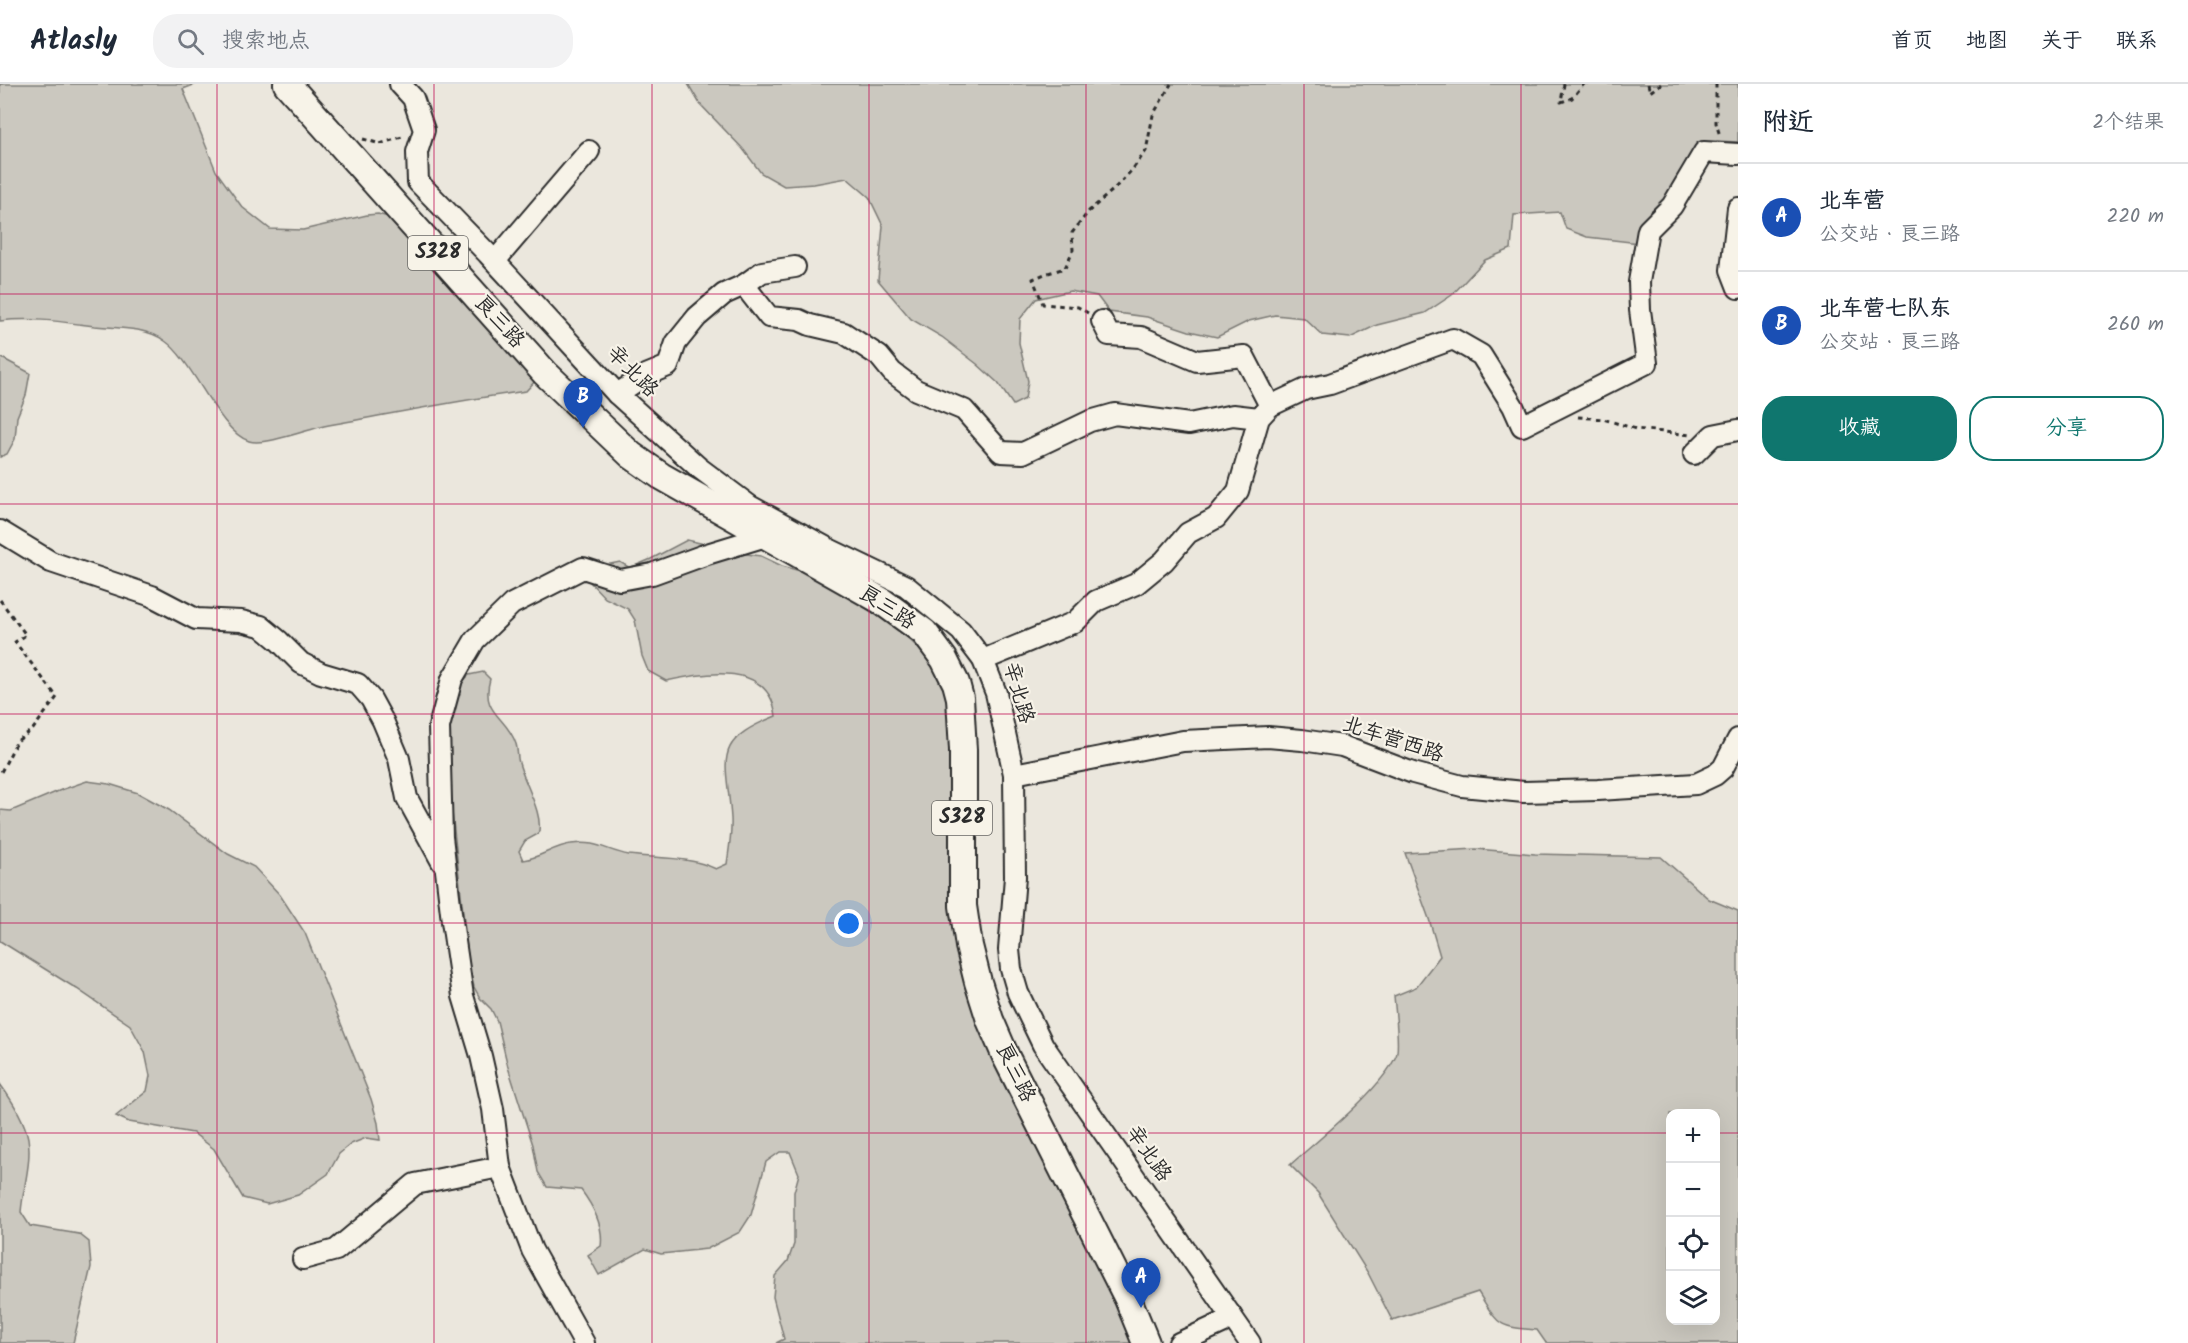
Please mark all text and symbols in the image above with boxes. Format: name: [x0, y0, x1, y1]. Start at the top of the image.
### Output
search box: [153, 14, 573, 68]
text: Atlasly: [30, 19, 117, 64]
text: 搜索地点: [222, 24, 310, 59]
icon: search: [174, 25, 207, 58]
text: 首页: [1891, 25, 1933, 58]
text: 地图: [1966, 25, 2008, 58]
text: 关于: [2041, 25, 2083, 58]
text: 联系: [2116, 25, 2158, 58]
text: 附近: [1762, 102, 1814, 144]
text: 2个结果: [2092, 107, 2164, 139]
text: 北车营: [1819, 184, 1885, 219]
text: A: [1775, 201, 1788, 233]
text: 220 m: [2107, 201, 2164, 233]
text: 公交站 · 良三路: [1819, 219, 1960, 251]
road number: S328: [408, 236, 468, 270]
street label: 良三路: [466, 288, 532, 356]
text: 北车营七队东: [1819, 292, 1951, 327]
text: B: [1775, 309, 1788, 341]
text: 260 m: [2107, 309, 2164, 341]
text: 公交站 · 良三路: [1819, 327, 1960, 359]
street label: 辛北路: [598, 338, 666, 406]
pin: B: [564, 378, 602, 428]
button: 收藏: [1762, 396, 1957, 461]
button: 分享: [1969, 396, 2164, 461]
street label: 良三路: [852, 577, 922, 639]
street label: 辛北路: [993, 658, 1043, 728]
street label: 北车营西路: [1338, 708, 1448, 772]
road number: S328: [932, 801, 992, 835]
your location: [834, 909, 863, 938]
street label: 良三路: [986, 1037, 1044, 1109]
map controls: [1666, 1109, 1720, 1325]
button: +: [1666, 1109, 1720, 1163]
street label: 辛北路: [1116, 1119, 1180, 1189]
button: −: [1666, 1163, 1720, 1217]
button: locate: [1666, 1217, 1720, 1271]
pin: A: [1122, 1258, 1160, 1308]
button: layers: [1666, 1271, 1720, 1325]

